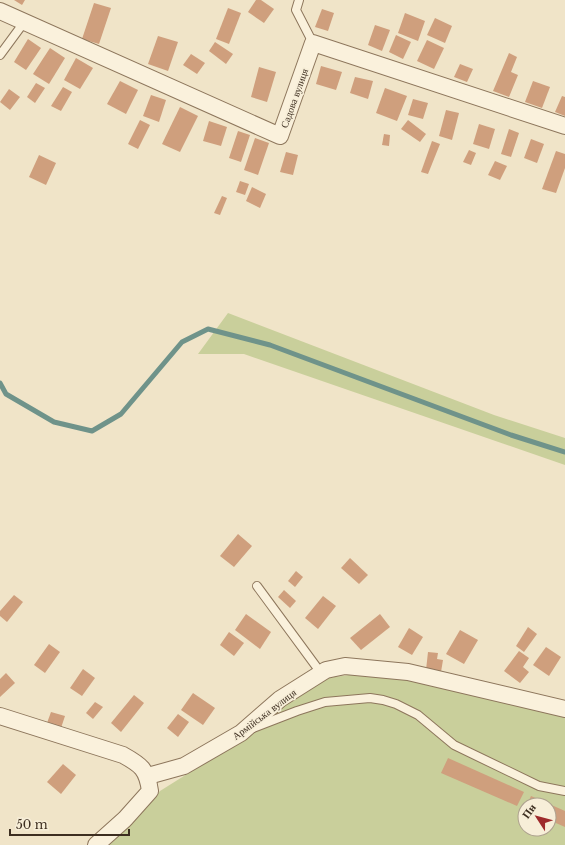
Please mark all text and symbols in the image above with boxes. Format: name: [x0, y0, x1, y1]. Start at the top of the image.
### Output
street label: Садова вулиця: [278, 66, 311, 130]
street label: Армійська вулиця: [230, 686, 299, 743]
north arrow: [517, 797, 557, 837]
text: Пн: [519, 800, 539, 821]
scale bar: [10, 811, 129, 837]
text: 50 m: [16, 817, 48, 832]

